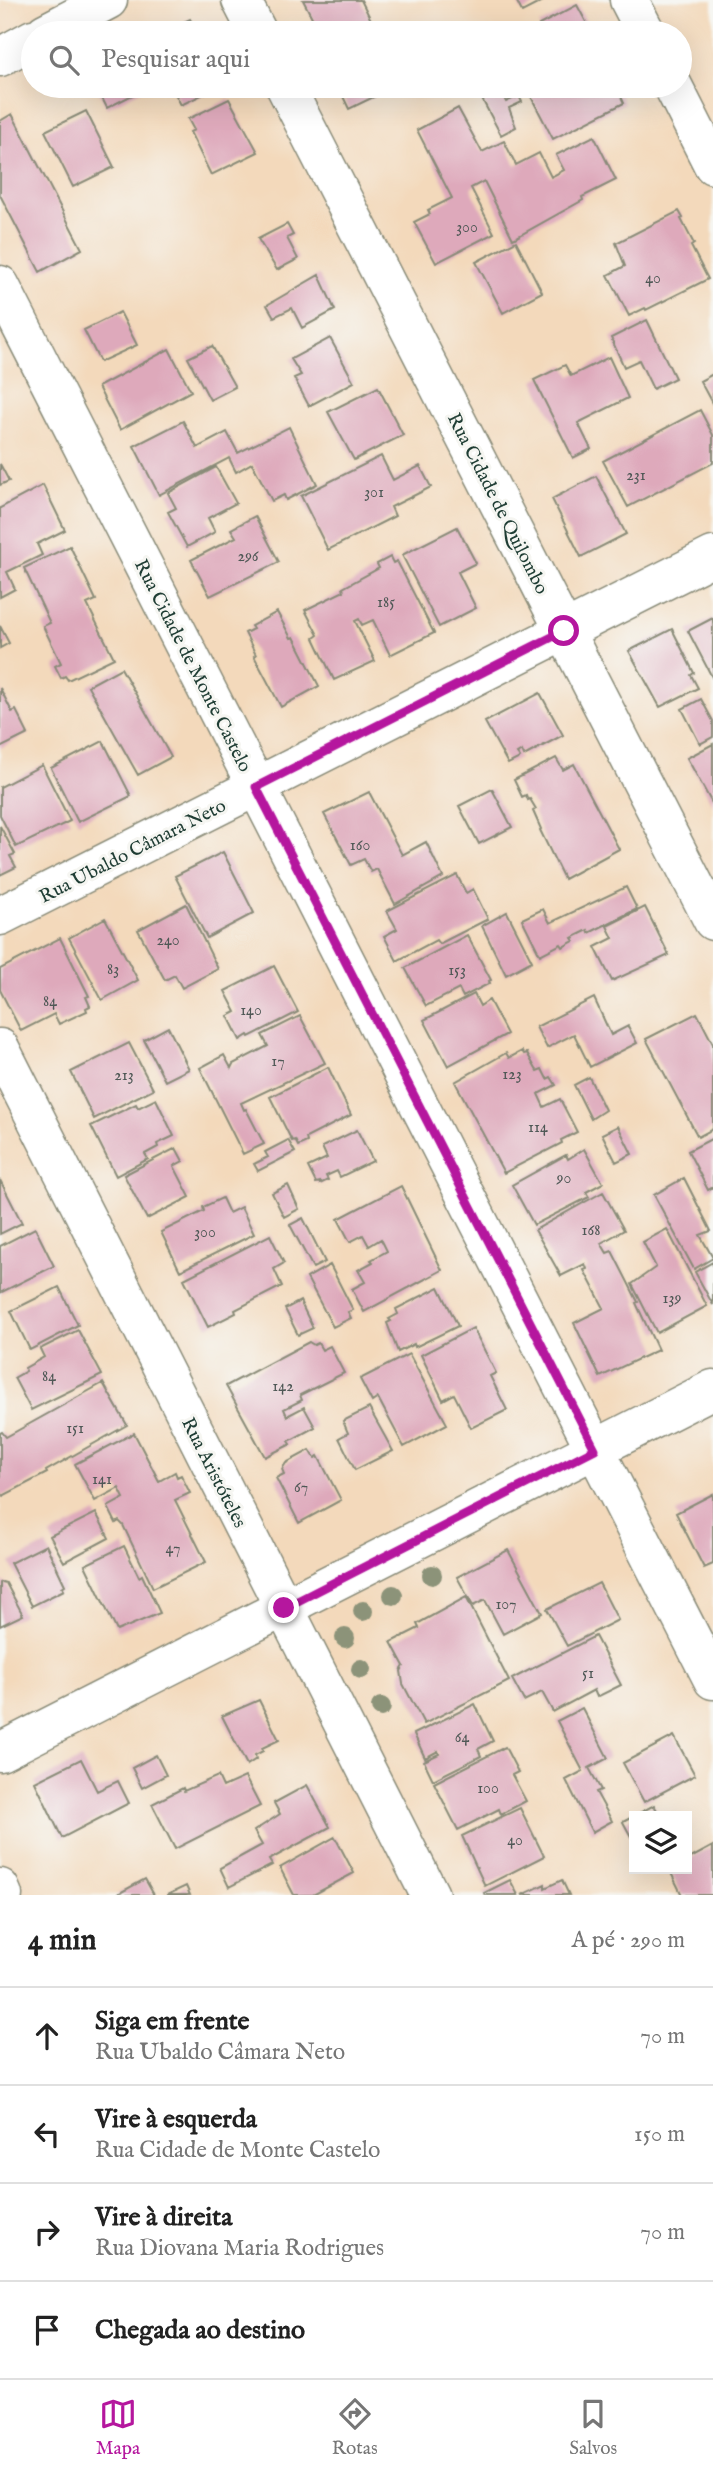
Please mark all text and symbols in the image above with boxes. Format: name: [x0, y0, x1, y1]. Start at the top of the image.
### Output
search box: [21, 21, 692, 98]
icon: search: [45, 41, 83, 79]
text: Pesquisar aqui: [101, 43, 250, 76]
house number: 300: [456, 218, 478, 238]
house number: 40: [645, 269, 661, 289]
street label: Rua Cidade de Quilombo: [441, 409, 553, 599]
house number: 231: [626, 466, 646, 486]
house number: 301: [364, 483, 384, 503]
house number: 296: [237, 547, 259, 567]
street label: Rua Cidade de Monte Castelo: [128, 555, 256, 776]
house number: 185: [377, 593, 395, 613]
route start: [548, 615, 579, 646]
street label: Rua Ubaldo Câmara Neto: [35, 794, 230, 909]
house number: 160: [350, 836, 370, 856]
house number: 240: [156, 931, 180, 951]
house number: 83: [107, 960, 119, 980]
house number: 153: [448, 961, 466, 981]
house number: 84: [43, 992, 57, 1012]
house number: 140: [240, 1001, 262, 1021]
house number: 17: [271, 1052, 285, 1072]
house number: 123: [502, 1065, 522, 1085]
house number: 213: [114, 1066, 134, 1086]
house number: 114: [528, 1118, 548, 1138]
house number: 90: [556, 1169, 572, 1189]
house number: 168: [582, 1221, 600, 1241]
house number: 300: [194, 1223, 216, 1243]
house number: 139: [663, 1289, 681, 1309]
house number: 84: [42, 1367, 56, 1387]
house number: 142: [272, 1377, 294, 1397]
street label: Rua Aristóteles: [175, 1414, 251, 1532]
house number: 151: [66, 1419, 84, 1439]
house number: 141: [92, 1470, 112, 1490]
house number: 67: [294, 1478, 308, 1498]
house number: 47: [166, 1539, 180, 1559]
route end: [268, 1592, 299, 1623]
house number: 107: [495, 1595, 517, 1615]
house number: 51: [582, 1664, 594, 1684]
house number: 64: [455, 1728, 469, 1748]
house number: 100: [477, 1779, 499, 1799]
map controls: [629, 1811, 692, 1874]
button: layers: [629, 1811, 692, 1874]
house number: 40: [507, 1831, 523, 1851]
text: 4 min: [28, 1922, 96, 1960]
text: A pé · 290 m: [571, 1926, 685, 1955]
text: Siga em frente: [95, 2005, 250, 2038]
icon: ahead: [28, 2017, 66, 2055]
text: 70 m: [640, 2022, 685, 2051]
text: Rua Ubaldo Câmara Neto: [95, 2038, 345, 2067]
text: Vire à esquerda: [95, 2103, 257, 2136]
icon: left: [28, 2115, 66, 2153]
text: 150 m: [634, 2120, 685, 2149]
text: Rua Cidade de Monte Castelo: [95, 2136, 380, 2165]
text: Vire à direita: [95, 2201, 232, 2234]
icon: right: [28, 2213, 66, 2251]
text: 70 m: [640, 2218, 685, 2247]
text: Rua Diovana Maria Rodrigues: [95, 2234, 384, 2263]
icon: arrive: [28, 2311, 66, 2349]
text: Chegada ao destino: [95, 2314, 305, 2347]
tab: Mapa: [96, 2395, 140, 2461]
tab: Rotas: [332, 2395, 378, 2461]
tab: Salvos: [569, 2395, 617, 2461]

